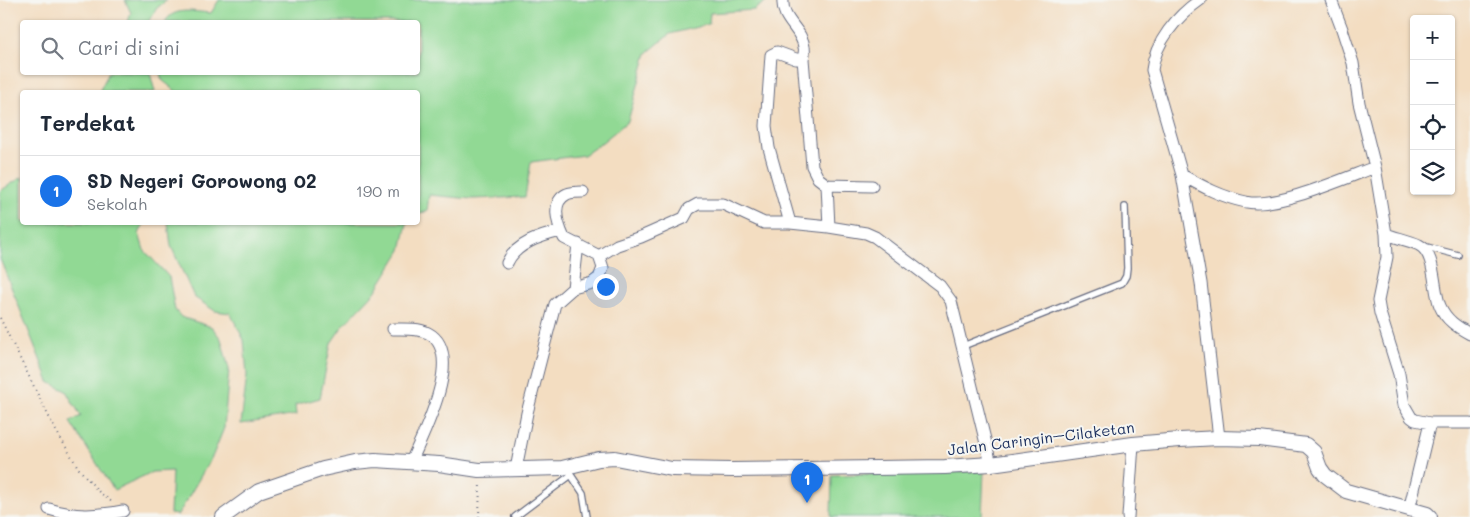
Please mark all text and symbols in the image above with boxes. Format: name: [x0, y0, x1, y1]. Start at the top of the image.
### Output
map controls: [1410, 15, 1455, 195]
button: +: [1410, 15, 1455, 60]
search box: [20, 20, 420, 75]
icon: search: [38, 34, 66, 62]
text: Cari di sini: [78, 35, 180, 60]
button: −: [1410, 60, 1455, 105]
button: locate: [1410, 105, 1455, 150]
text: Terdekat: [40, 109, 135, 136]
button: layers: [1410, 150, 1455, 195]
text: SD Negeri Gorowong 02: [87, 168, 317, 193]
text: 1: [52, 180, 60, 201]
text: 190 m: [356, 180, 400, 201]
text: Sekolah: [87, 193, 147, 214]
your location: [593, 274, 619, 300]
street label: Jalan Caringin–Cilaketan: [946, 417, 1135, 459]
pin: 1: [791, 462, 823, 503]

